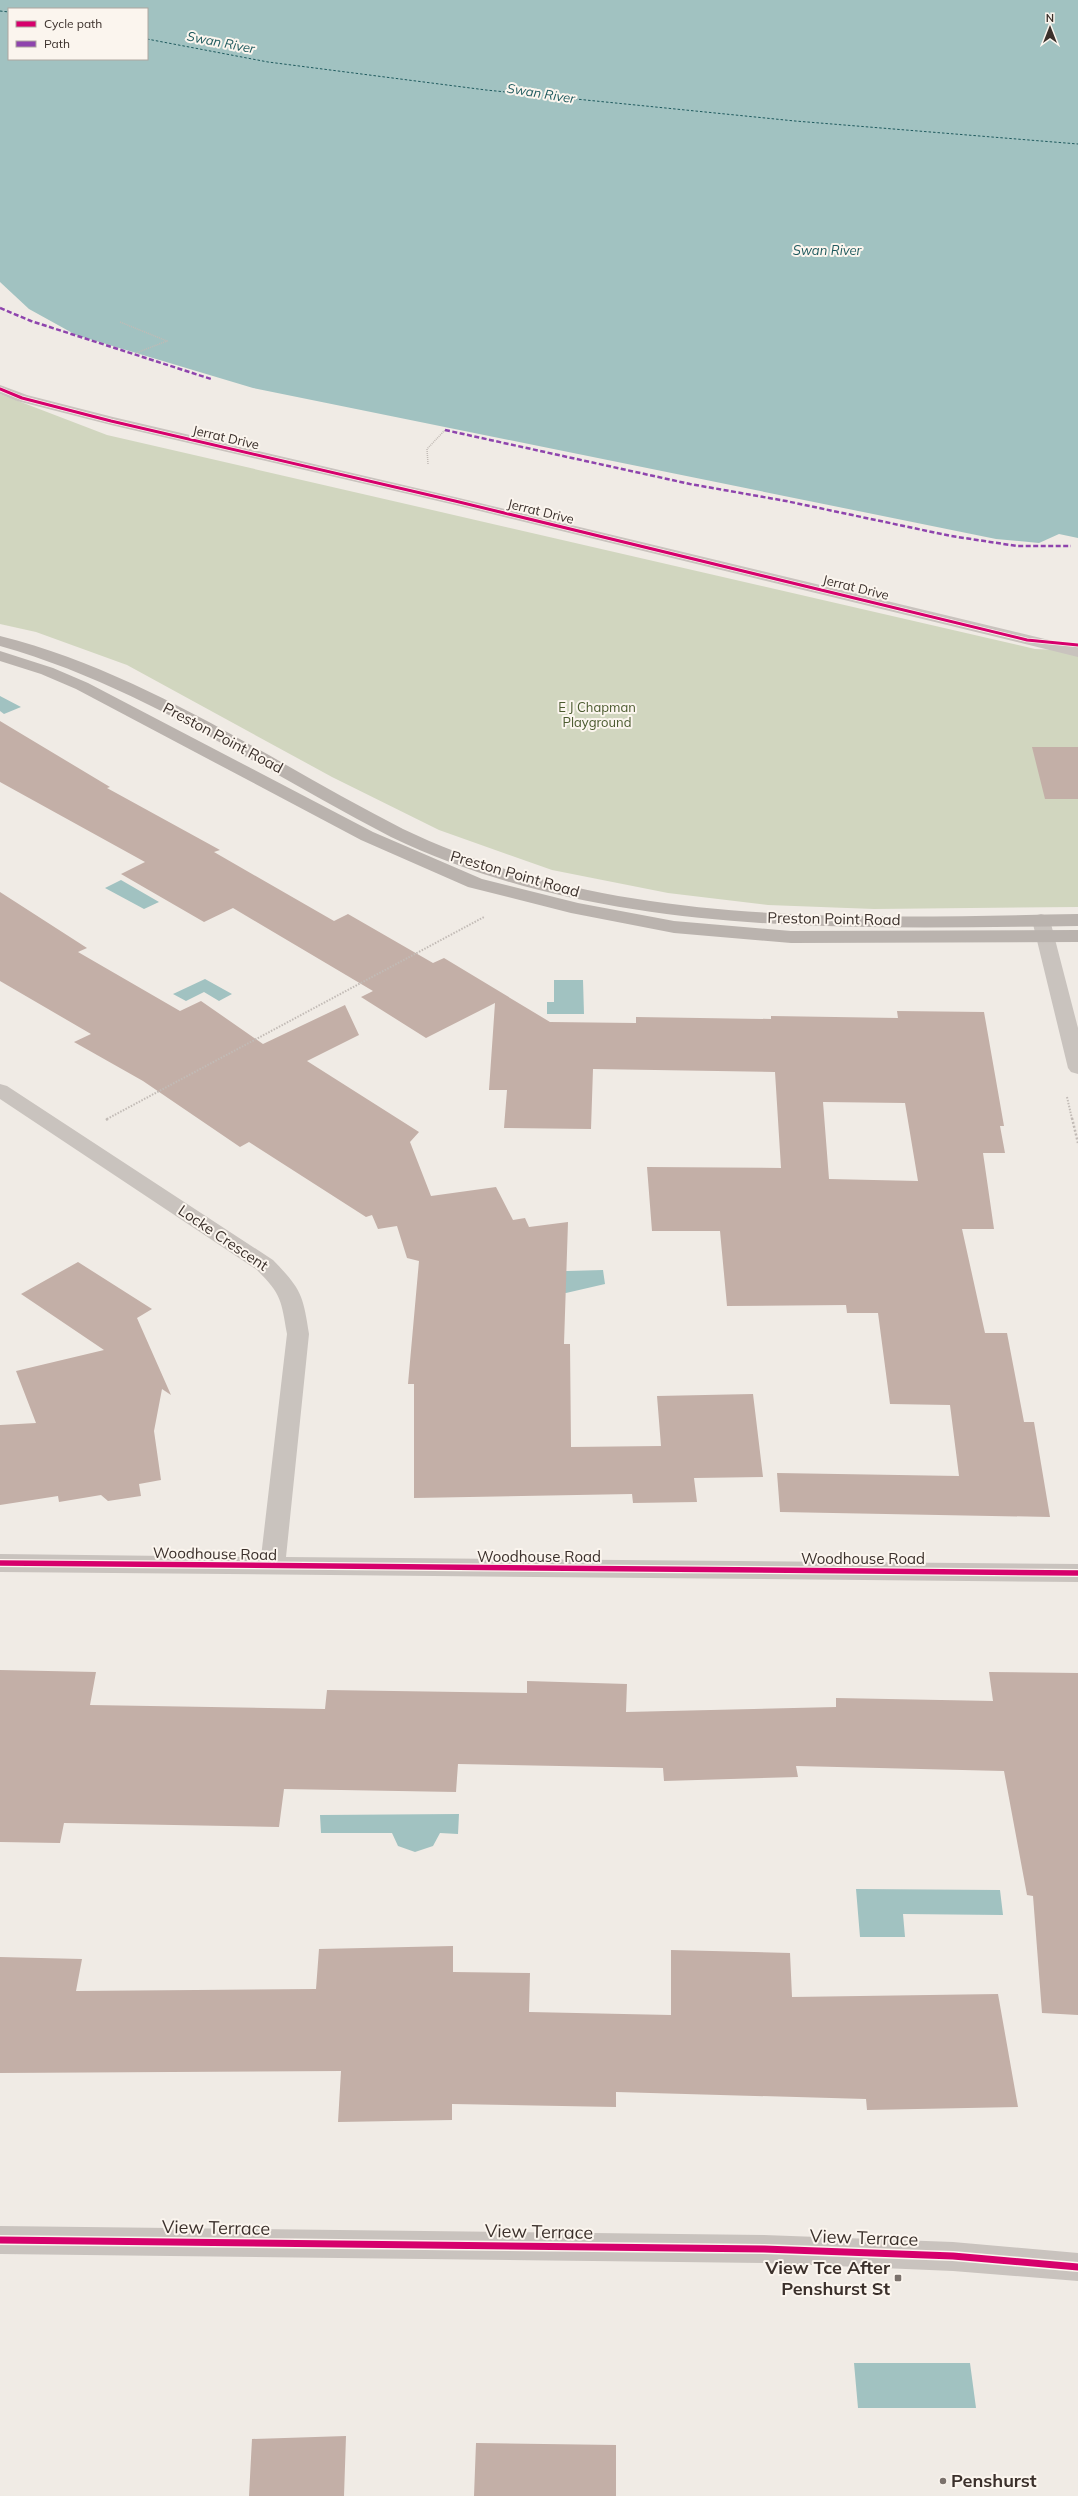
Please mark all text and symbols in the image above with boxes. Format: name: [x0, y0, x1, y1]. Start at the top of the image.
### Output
legend: [8, 8, 148, 60]
north arrow: [1030, 8, 1070, 48]
text: N: [1046, 11, 1054, 25]
text: Cycle path: [44, 16, 102, 31]
water label: Swan River: [186, 28, 257, 57]
text: Path: [44, 36, 70, 51]
water label: Swan River: [506, 80, 577, 106]
water label: Swan River: [793, 242, 863, 258]
street label: Jerrat Drive: [191, 422, 261, 452]
street label: Jerrat Drive: [506, 495, 576, 527]
street label: Jerrat Drive: [821, 571, 891, 603]
street label: Preston Point Road: [160, 698, 287, 777]
park label: E J Chapman Playground: [558, 699, 636, 730]
street label: Preston Point Road: [448, 846, 582, 901]
street label: Preston Point Road: [767, 908, 901, 929]
street label: Locke Crescent: [175, 1201, 272, 1275]
street label: Woodhouse Road: [153, 1543, 277, 1564]
street label: Woodhouse Road: [477, 1547, 601, 1566]
street label: Woodhouse Road: [801, 1549, 925, 1568]
street label: View Terrace: [162, 2215, 270, 2240]
street label: View Terrace: [485, 2219, 593, 2244]
street label: View Terrace: [809, 2224, 919, 2251]
place label: View Tce After Penshurst St: [764, 2256, 891, 2300]
marker: View Tce After Penshurst St: [893, 2273, 903, 2283]
place label: Penshurst: [951, 2469, 1037, 2492]
marker: Penshurst: [938, 2476, 948, 2486]

